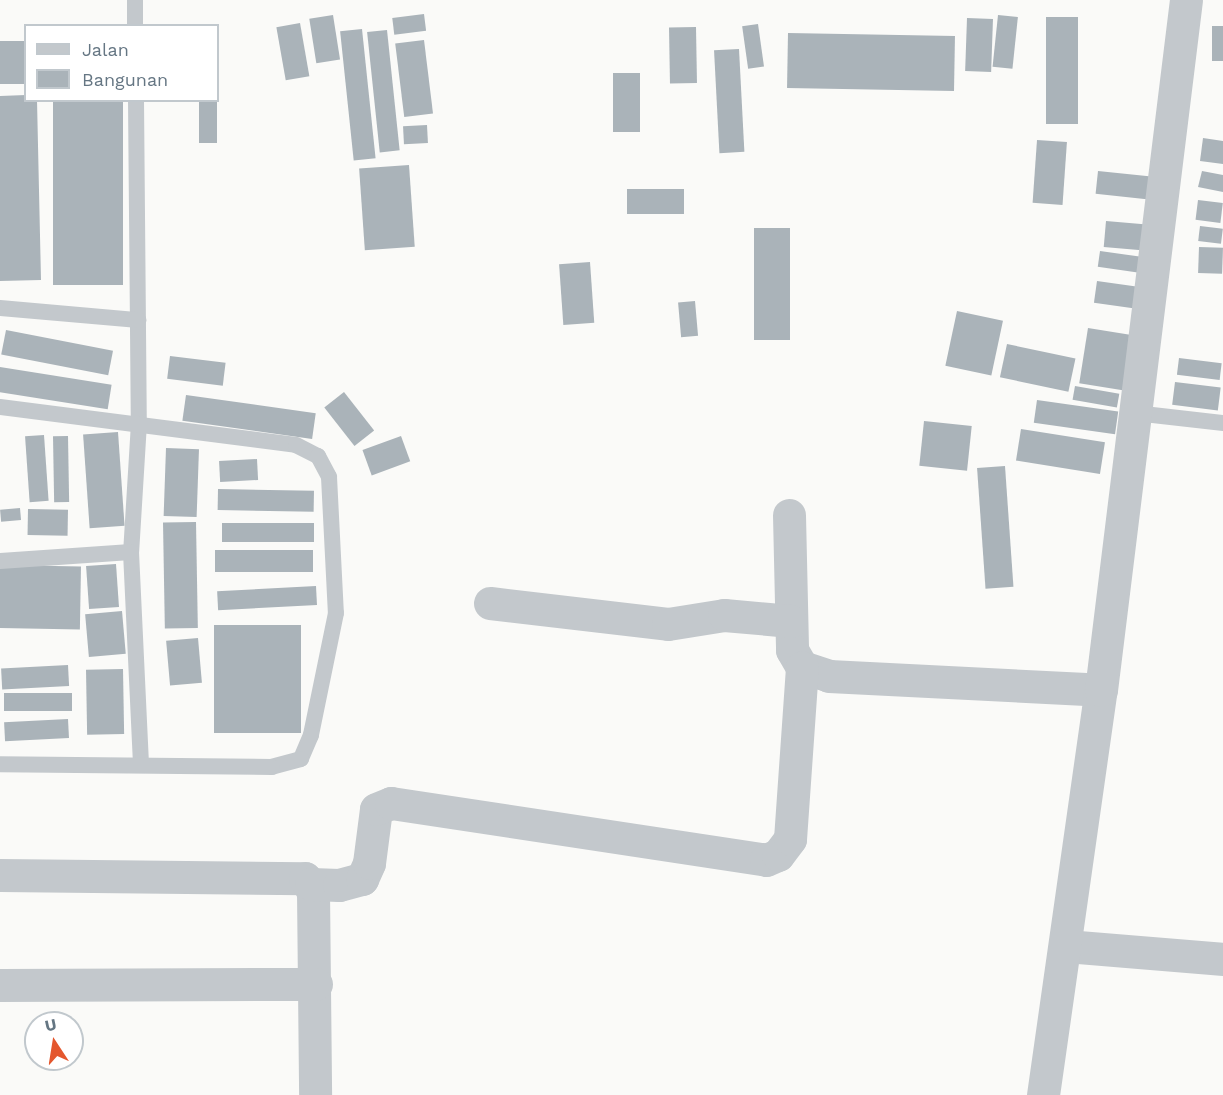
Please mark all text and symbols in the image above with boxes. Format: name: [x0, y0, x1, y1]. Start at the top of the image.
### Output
legend: [24, 24, 219, 102]
text: Jalan: [82, 39, 129, 60]
text: Bangunan: [82, 69, 168, 90]
north arrow: [24, 1011, 84, 1071]
text: U: [43, 1014, 58, 1035]

